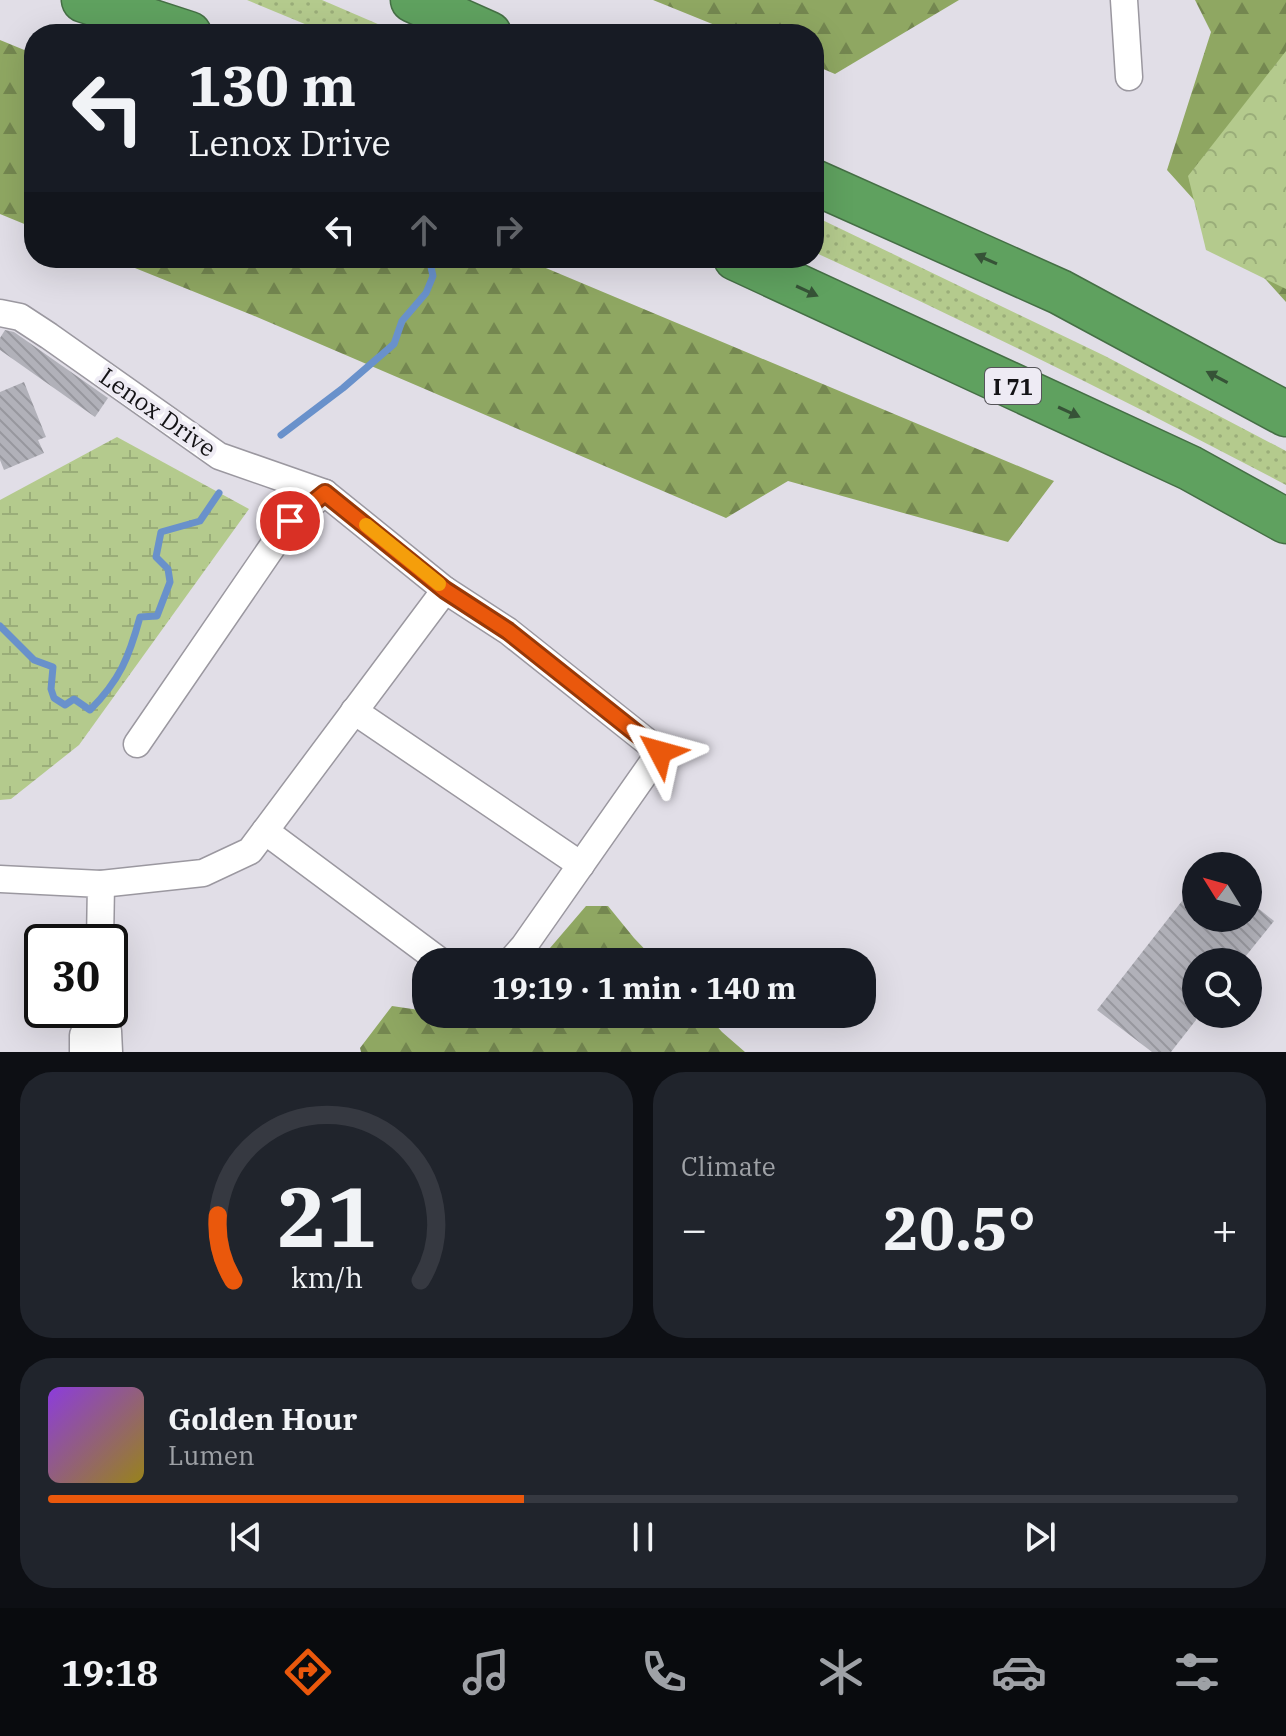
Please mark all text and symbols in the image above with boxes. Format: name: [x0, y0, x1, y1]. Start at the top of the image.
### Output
text: 130 m: [188, 49, 356, 121]
icon: left: [56, 56, 160, 160]
text: Lenox Drive: [188, 119, 391, 166]
icon: left: [318, 208, 362, 252]
icon: ahead: [402, 208, 446, 252]
icon: right: [486, 208, 530, 252]
one-way arrow: [974, 252, 998, 265]
one-way arrow: [796, 284, 819, 298]
street label: Lenox Drive: [93, 360, 223, 464]
road number: I 71: [985, 368, 1041, 404]
one-way arrow: [1206, 370, 1229, 384]
one-way arrow: [1057, 405, 1080, 419]
pin: [256, 487, 324, 555]
icon: arrive: [268, 499, 312, 543]
position arrow: [618, 710, 702, 794]
north arrow: [1182, 852, 1262, 932]
map controls: [1182, 852, 1262, 1028]
speed limit sign: 30: [24, 924, 128, 1028]
button: search: [1182, 948, 1262, 1028]
text: 19:19 · 1 min · 140 m: [492, 968, 796, 1007]
text: Climate: [681, 1149, 776, 1183]
text: 21: [277, 1162, 376, 1270]
text: 20.5°: [883, 1188, 1036, 1267]
text: −: [681, 1200, 707, 1257]
text: +: [1212, 1200, 1238, 1257]
text: km/h: [290, 1259, 363, 1296]
text: Golden Hour: [168, 1399, 357, 1438]
text: Lumen: [168, 1438, 255, 1472]
icon: previous: [224, 1515, 268, 1559]
icon: pause: [621, 1515, 665, 1559]
icon: next: [1018, 1515, 1062, 1559]
icon: directions: [280, 1644, 336, 1700]
icon: music: [458, 1644, 514, 1700]
icon: phone: [636, 1644, 692, 1700]
icon: climate: [813, 1644, 869, 1700]
icon: car: [991, 1644, 1047, 1700]
icon: filters: [1169, 1644, 1225, 1700]
text: 19:18: [61, 1649, 158, 1696]

